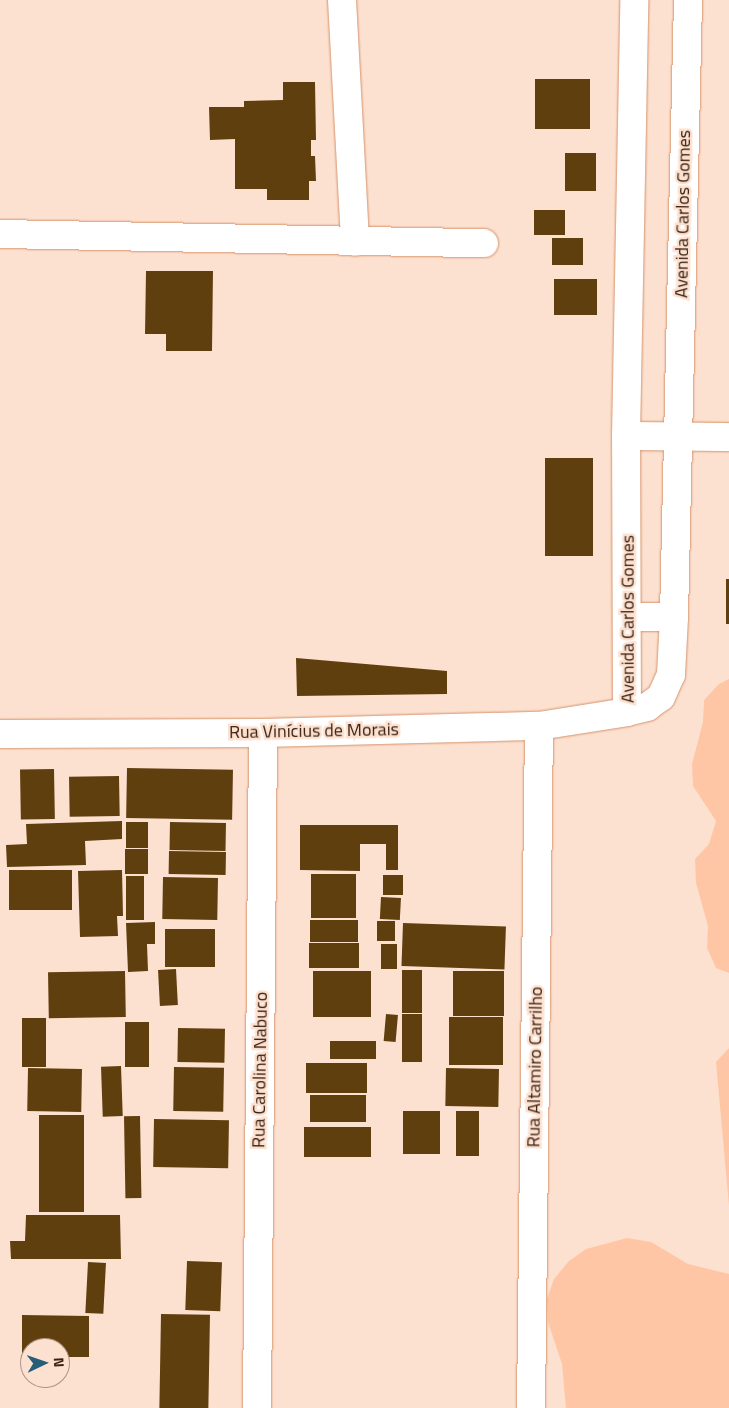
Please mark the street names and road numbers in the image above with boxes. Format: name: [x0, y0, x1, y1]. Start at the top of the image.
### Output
street label: Avenida Carlos Gomes: [671, 130, 695, 298]
street label: Avenida Carlos Gomes: [617, 535, 639, 703]
street label: Rua Vinícius de Morais: [229, 719, 399, 743]
street label: Rua Altamiro Carrilho: [523, 986, 547, 1148]
street label: Rua Carolina Nabuco: [248, 992, 272, 1148]

